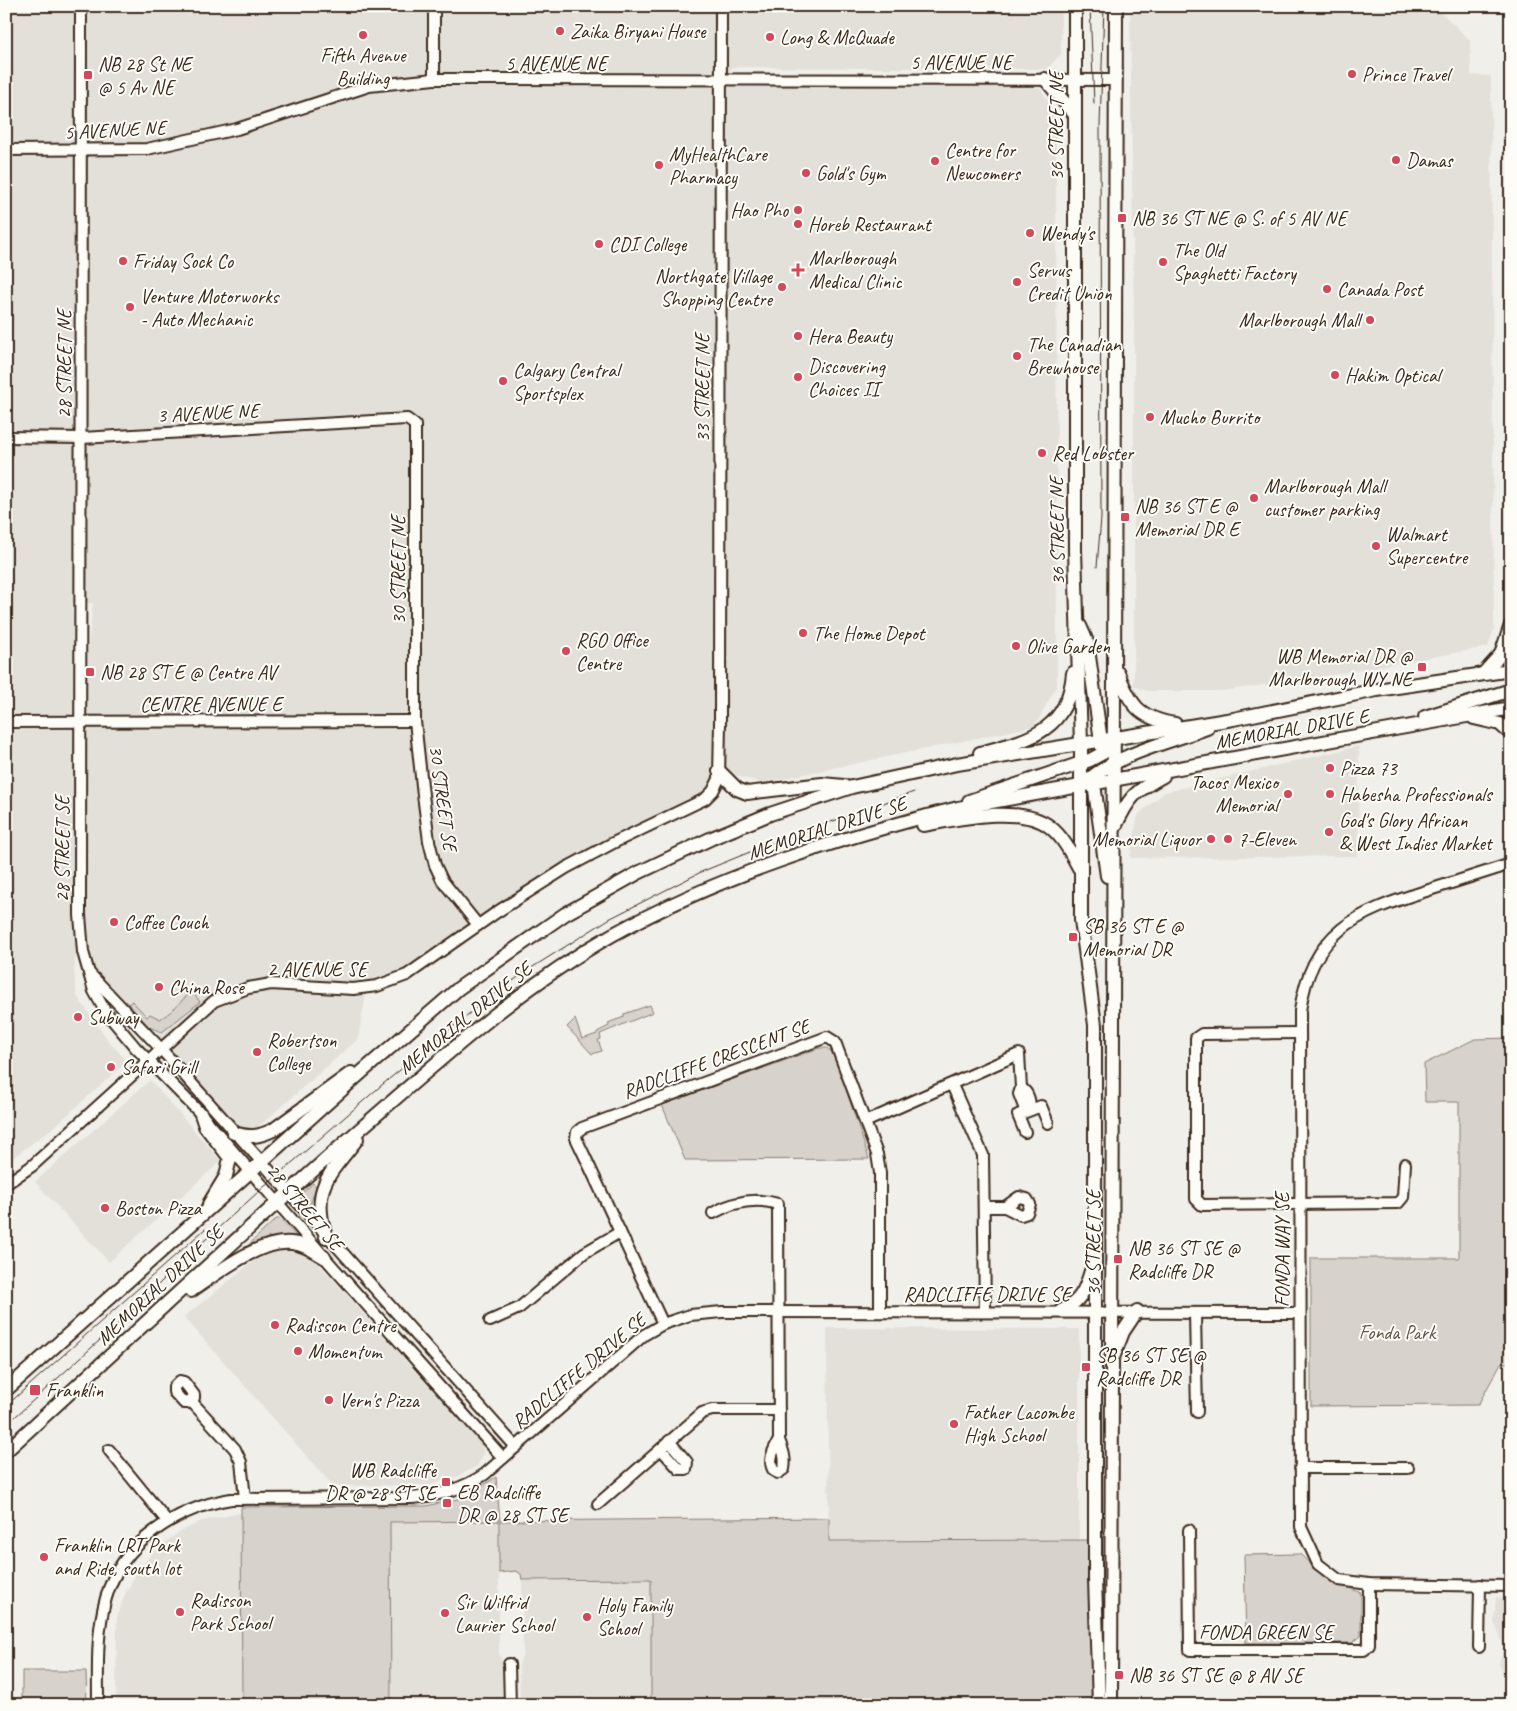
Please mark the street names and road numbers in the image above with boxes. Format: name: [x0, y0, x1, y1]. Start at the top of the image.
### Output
street label: 5 AVENUE NE: [910, 50, 1015, 75]
street label: 5 AVENUE NE: [505, 51, 610, 76]
street label: 36 STREET NE: [1044, 69, 1069, 180]
street label: 5 AVENUE NE: [64, 115, 169, 145]
street label: 28 STREET NE: [52, 307, 77, 418]
street label: 33 STREET NE: [690, 331, 715, 442]
street label: 3 AVENUE NE: [157, 398, 262, 428]
street label: 36 STREET NE: [1043, 473, 1070, 586]
street label: 30 STREET NE: [386, 513, 411, 624]
street label: CENTRE AVENUE E: [140, 692, 285, 717]
street label: MEMORIAL DRIVE E: [1213, 703, 1373, 755]
street label: 30 STREET SE: [423, 744, 463, 855]
street label: MEMORIAL DRIVE SE: [745, 790, 912, 865]
street label: 28 STREET SE: [50, 793, 75, 902]
street label: MEMORIAL DRIVE SE: [393, 955, 539, 1080]
street label: 2 AVENUE SE: [267, 957, 370, 982]
street label: RADCLIFFE CRESCENT SE: [619, 1013, 816, 1104]
street label: 28 STREET SE: [261, 1158, 351, 1258]
street label: 36 STREET SE: [1081, 1187, 1106, 1296]
street label: FONDA WAY SE: [1270, 1190, 1295, 1307]
street label: MEMORIAL DRIVE SE: [91, 1218, 231, 1350]
street label: RADCLIFFE DRIVE SE: [903, 1282, 1074, 1307]
street label: RADCLIFFE DRIVE SE: [507, 1306, 653, 1434]
street label: FONDA GREEN SE: [1199, 1620, 1336, 1645]

